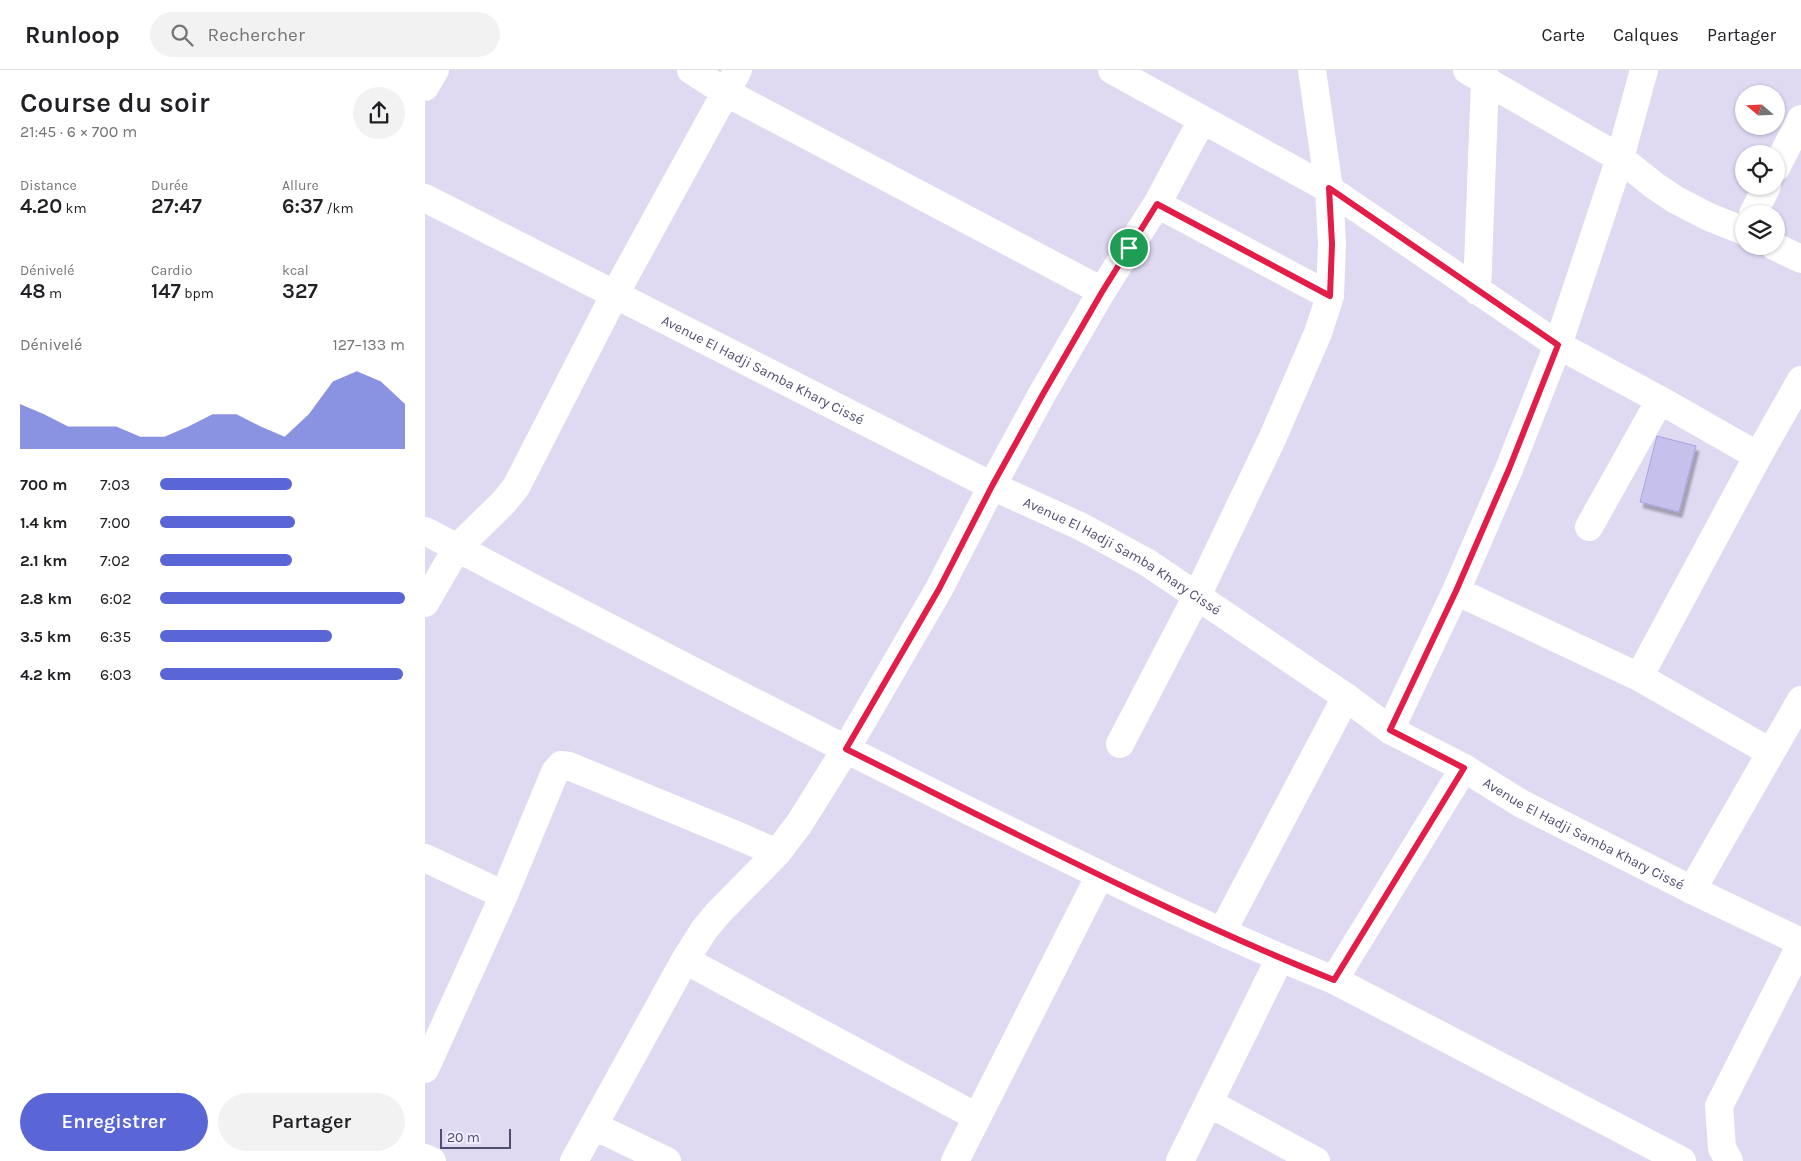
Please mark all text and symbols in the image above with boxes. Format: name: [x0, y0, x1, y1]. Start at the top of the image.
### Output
search box: [150, 12, 500, 57]
text: Runloop: [25, 21, 120, 49]
icon: search: [168, 21, 196, 49]
text: Rechercher: [208, 24, 305, 46]
text: Carte: [1541, 24, 1585, 46]
text: Calques: [1613, 24, 1679, 46]
text: Partager: [1707, 24, 1776, 46]
north arrow: [1735, 85, 1785, 135]
map controls: [1735, 85, 1785, 255]
text: Course du soir: [20, 86, 209, 119]
button: share: [353, 87, 405, 139]
text: 21:45 · 6 × 700 m: [20, 122, 137, 141]
button: locate: [1735, 145, 1785, 195]
text: Distance: [20, 177, 77, 194]
text: Durée: [151, 177, 188, 194]
text: Allure: [282, 177, 319, 194]
text: 4.20: [20, 194, 62, 218]
text: 27:47: [151, 194, 202, 218]
text: 6:37: [282, 194, 323, 218]
text: km: [62, 200, 87, 217]
text: /km: [323, 200, 354, 217]
button: layers: [1735, 205, 1785, 255]
pin: [1108, 227, 1150, 269]
icon: arrive: [1115, 234, 1143, 262]
text: Dénivelé: [20, 262, 74, 279]
text: Cardio: [151, 262, 192, 279]
text: kcal: [282, 262, 309, 279]
text: 48: [20, 279, 46, 303]
text: 147: [151, 279, 181, 303]
text: 327: [282, 279, 318, 303]
text: m: [46, 285, 62, 302]
text: bpm: [181, 285, 214, 302]
street label: Avenue El Hadji Samba Khary Cissé: [659, 312, 867, 429]
text: Dénivelé: [20, 335, 82, 354]
text: 127–133 m: [332, 335, 405, 354]
text: 700 m: [20, 475, 67, 494]
text: 7:03: [100, 475, 130, 494]
street label: Avenue El Hadji Samba Khary Cissé: [1021, 493, 1224, 619]
text: 1.4 km: [20, 513, 67, 532]
text: 7:00: [100, 513, 130, 532]
text: 2.1 km: [20, 551, 68, 570]
text: 7:02: [100, 551, 130, 570]
text: 2.8 km: [20, 589, 72, 608]
text: 6:02: [100, 589, 132, 608]
text: 3.5 km: [20, 627, 71, 646]
text: 6:35: [100, 627, 131, 646]
text: 4.2 km: [20, 665, 71, 684]
text: 6:03: [100, 665, 132, 684]
street label: Avenue El Hadji Samba Khary Cissé: [1480, 774, 1687, 894]
button: Enregistrer: [20, 1093, 208, 1151]
button: Partager: [218, 1093, 405, 1151]
scale bar: [440, 1126, 511, 1149]
text: 20 m: [447, 1129, 480, 1146]

